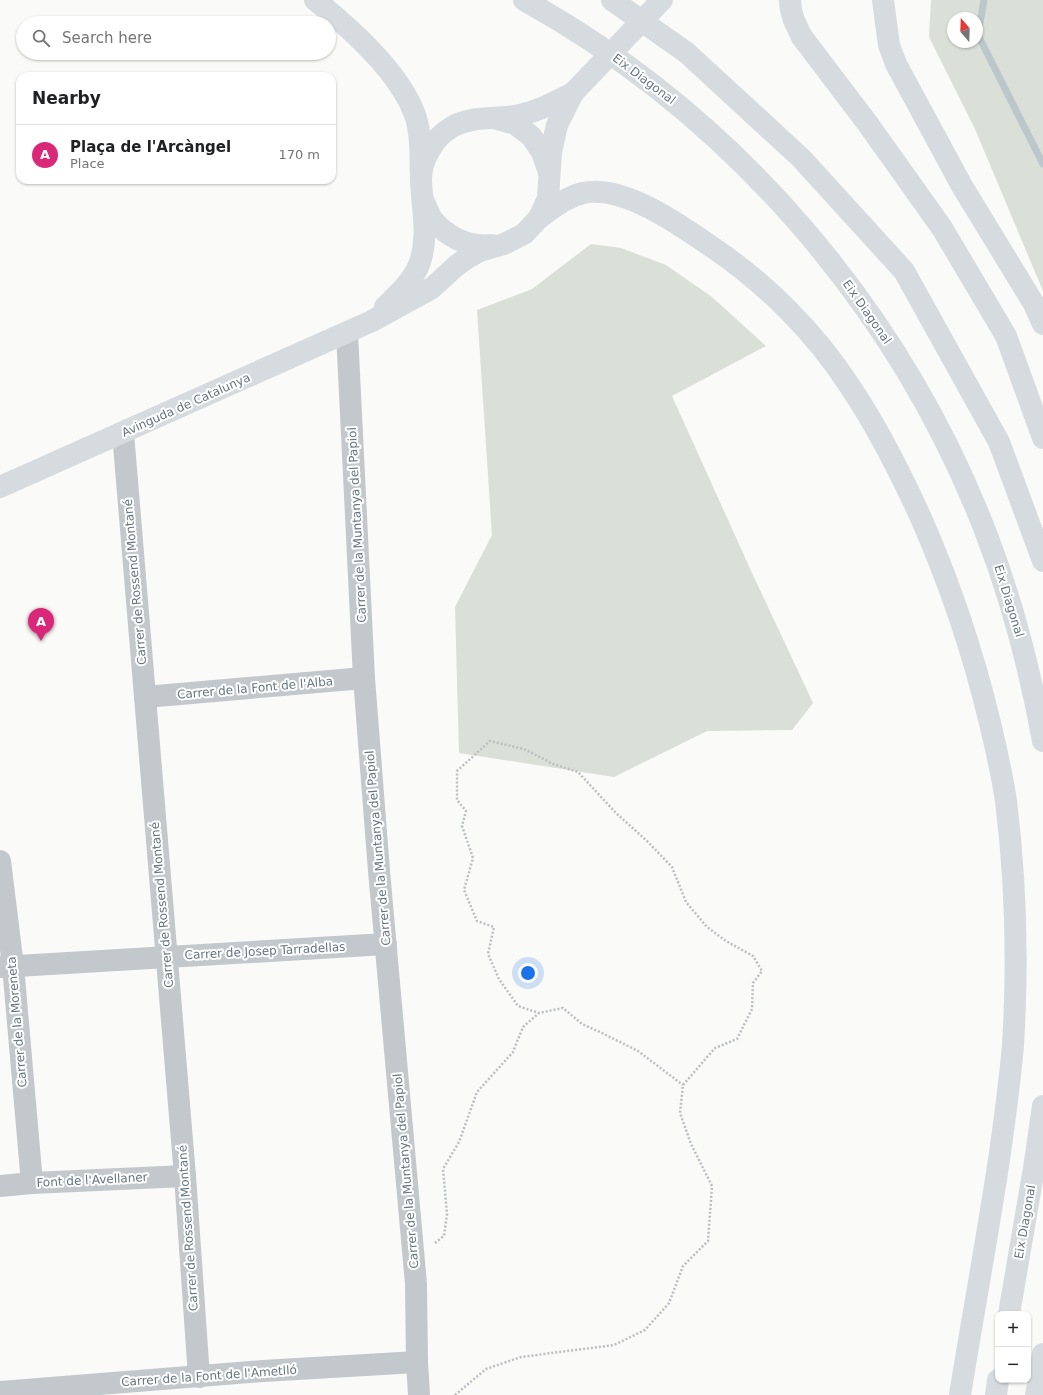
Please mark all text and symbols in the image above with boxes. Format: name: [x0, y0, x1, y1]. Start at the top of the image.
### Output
north arrow: [947, 12, 983, 48]
search box: [16, 16, 336, 60]
icon: search: [30, 27, 52, 49]
text: Search here: [62, 29, 152, 47]
street label: Eix Diagonal: [610, 51, 678, 107]
text: Nearby: [32, 88, 101, 108]
text: Plaça de l'Arcàngel: [70, 138, 231, 156]
text: A: [40, 147, 50, 162]
text: 170 m: [278, 147, 320, 162]
text: Place: [70, 156, 105, 171]
street label: Eix Diagonal: [840, 277, 894, 347]
street label: Avinguda de Catalunya: [120, 370, 252, 440]
street label: Carrer de la Muntanya del Papiol: [345, 427, 369, 623]
street label: Carrer de Rossend Montané: [121, 498, 149, 666]
street label: Eix Diagonal: [991, 563, 1027, 639]
pin: A: [28, 608, 54, 641]
street label: Carrer de la Font de l'Alba: [176, 674, 334, 702]
street label: Carrer de la Muntanya del Papiol: [362, 750, 394, 946]
street label: Carrer de Rossend Montané: [148, 821, 176, 989]
street label: Carrer de Josep Tarradellas: [184, 940, 346, 962]
street label: Carrer de la Moreneta: [4, 956, 30, 1088]
your location: [518, 963, 538, 983]
street label: Carrer de la Muntanya del Papiol: [390, 1073, 422, 1269]
street label: Carrer de Rossend Montané: [175, 1144, 201, 1312]
street label: Font de l'Avellaner: [36, 1170, 148, 1190]
street label: Eix Diagonal: [1012, 1184, 1038, 1260]
map controls: [995, 1311, 1031, 1383]
button: +: [995, 1311, 1031, 1347]
button: −: [995, 1347, 1031, 1383]
street label: Carrer de la Font de l'Ametlló: [121, 1363, 297, 1389]

